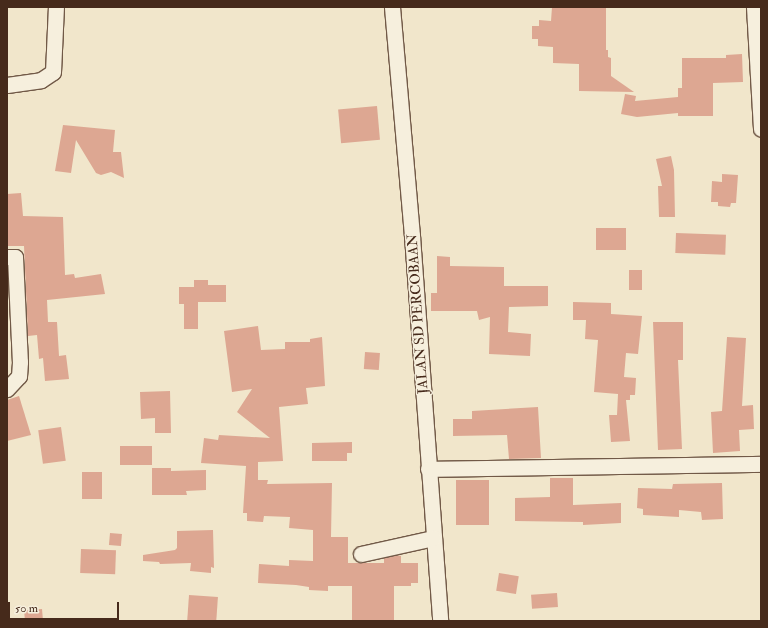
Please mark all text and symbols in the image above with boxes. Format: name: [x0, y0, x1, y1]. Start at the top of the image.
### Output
street label: JALAN SD PERCOBAAN: [404, 233, 432, 395]
scale bar: [10, 594, 121, 620]
text: 50 m: [15, 601, 38, 616]

